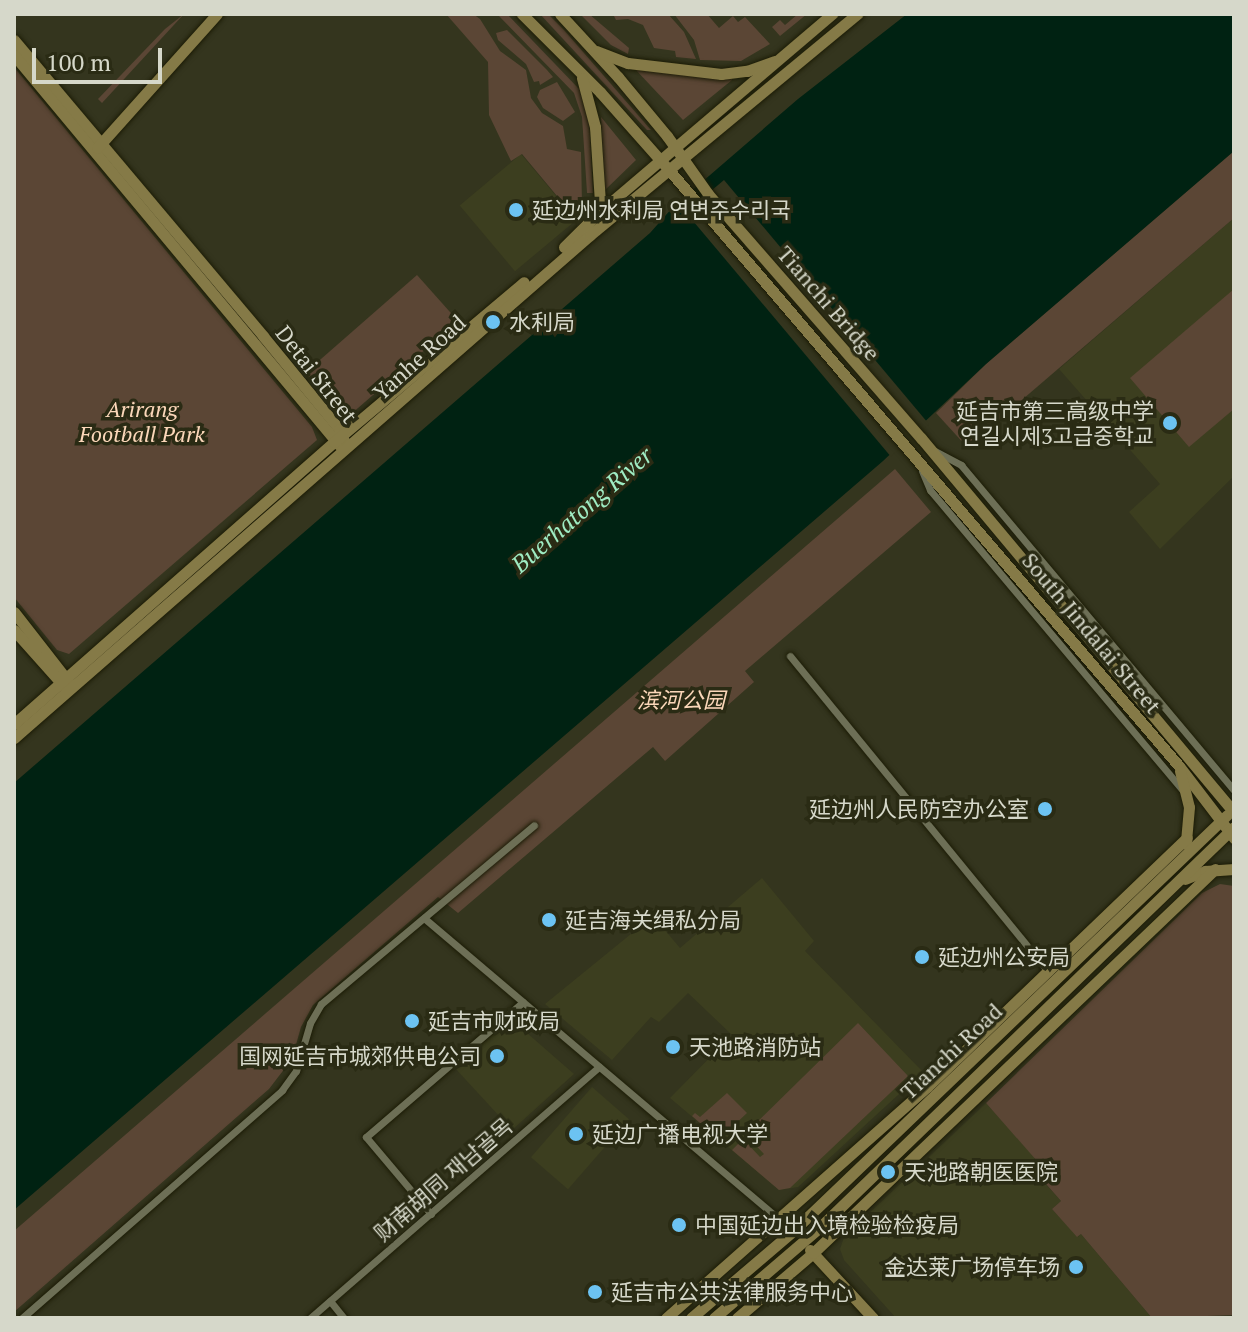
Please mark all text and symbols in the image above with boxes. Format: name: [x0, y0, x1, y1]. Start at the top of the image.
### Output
scale bar: [36, 32, 166, 82]
text: 100 m: [46, 46, 111, 78]
place label: 延边州水利局 연변주수리국: [532, 197, 791, 223]
marker: 延边州水利局 연변주수리국: [507, 201, 525, 219]
street label: Tianchi Bridge: [772, 240, 886, 366]
street label: Yanhe Road: [367, 309, 471, 405]
place label: 水利局: [509, 309, 575, 335]
marker: 水利局: [484, 313, 502, 331]
street label: Detai Street: [271, 320, 363, 428]
park label: Arirang Football Park: [79, 395, 205, 446]
place label: 延吉市第三高级中学 연길시제3고급중학교: [956, 397, 1154, 448]
marker: 延吉市第三高级中学 연길시제3고급중학교: [1161, 414, 1179, 432]
water label: Buerhatong River: [506, 441, 658, 579]
street label: South Jindalai Street: [1017, 547, 1167, 719]
park label: 滨河公园: [637, 687, 725, 713]
place label: 延边州人民防空办公室: [809, 796, 1029, 822]
marker: 延边州人民防空办公室: [1036, 800, 1054, 818]
place label: 延吉海关缉私分局: [565, 907, 741, 933]
marker: 延吉海关缉私分局: [540, 911, 558, 929]
place label: 延边州公安局: [938, 944, 1070, 970]
marker: 延边州公安局: [913, 948, 931, 966]
street label: Tianchi Road: [895, 997, 1007, 1105]
place label: 延吉市财政局: [428, 1008, 560, 1034]
marker: 延吉市财政局: [403, 1012, 421, 1030]
place label: 天池路消防站: [689, 1034, 821, 1060]
marker: 天池路消防站: [664, 1038, 682, 1056]
place label: 国网延吉市城郊供电公司: [239, 1043, 481, 1069]
marker: 国网延吉市城郊供电公司: [488, 1047, 506, 1065]
street label: 财南胡同 재남골목: [369, 1112, 517, 1246]
place label: 延边广播电视大学: [592, 1121, 768, 1147]
marker: 延边广播电视大学: [567, 1125, 585, 1143]
place label: 天池路朝医医院: [904, 1159, 1058, 1185]
marker: 天池路朝医医院: [879, 1163, 897, 1181]
place label: 中国延边出入境检验检疫局: [695, 1212, 959, 1238]
marker: 中国延边出入境检验检疫局: [670, 1216, 688, 1234]
place label: 金达莱广场停车场: [884, 1254, 1060, 1280]
marker: 金达莱广场停车场: [1067, 1258, 1085, 1276]
place label: 延吉市公共法律服务中心: [611, 1279, 853, 1305]
marker: 延吉市公共法律服务中心: [586, 1283, 604, 1301]

